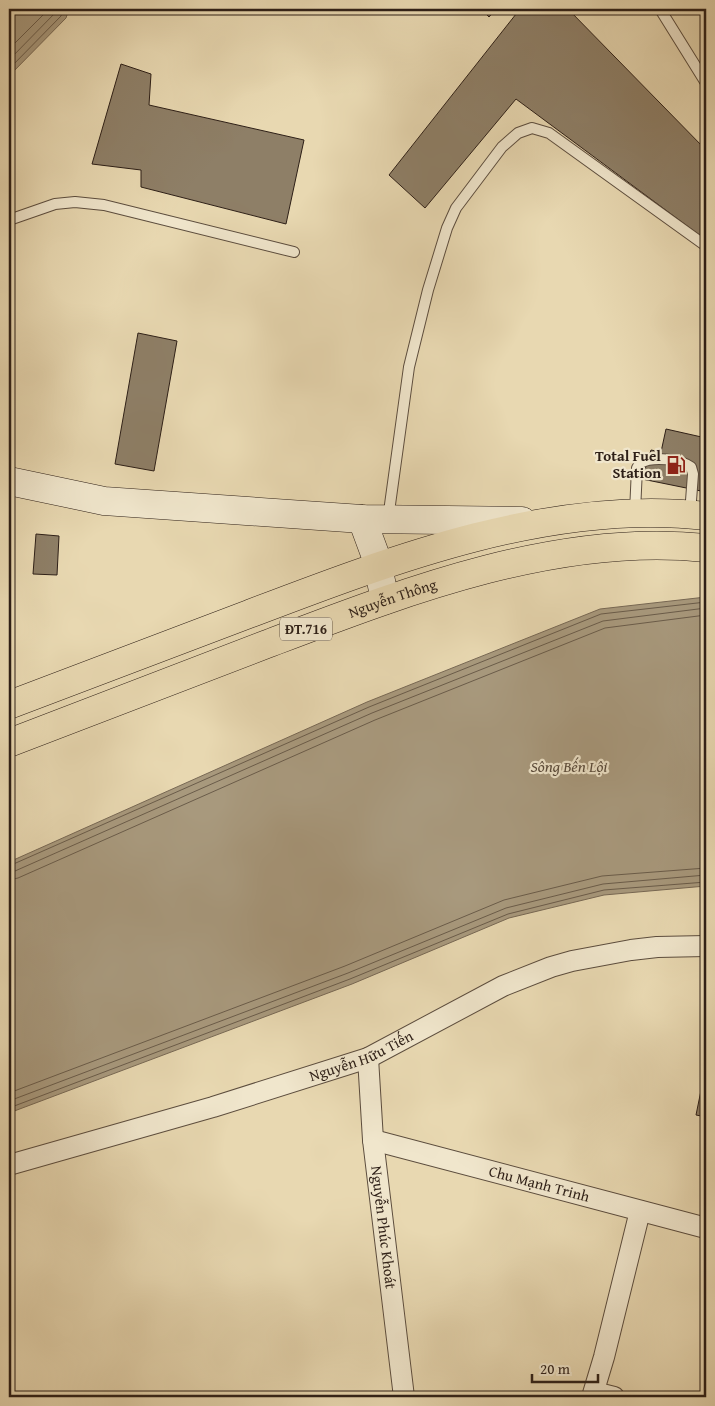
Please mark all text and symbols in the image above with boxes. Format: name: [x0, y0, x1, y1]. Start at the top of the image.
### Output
place label: Total Fuel Station: [595, 445, 661, 483]
fuel station icon: Total Fuel Station: [665, 454, 687, 476]
street label: Nguyễn Thông: [345, 573, 440, 623]
road number: ĐT.716: [280, 618, 332, 640]
water label: Sông Bến Lội: [531, 754, 607, 778]
street label: Nguyễn Hữu Tiến: [307, 1025, 417, 1086]
street label: Chu Mạnh Trinh: [487, 1160, 593, 1207]
street label: Nguyễn Phúc Khoát: [366, 1165, 402, 1291]
scale bar: [532, 1351, 599, 1383]
text: 20 m: [540, 1358, 571, 1379]

